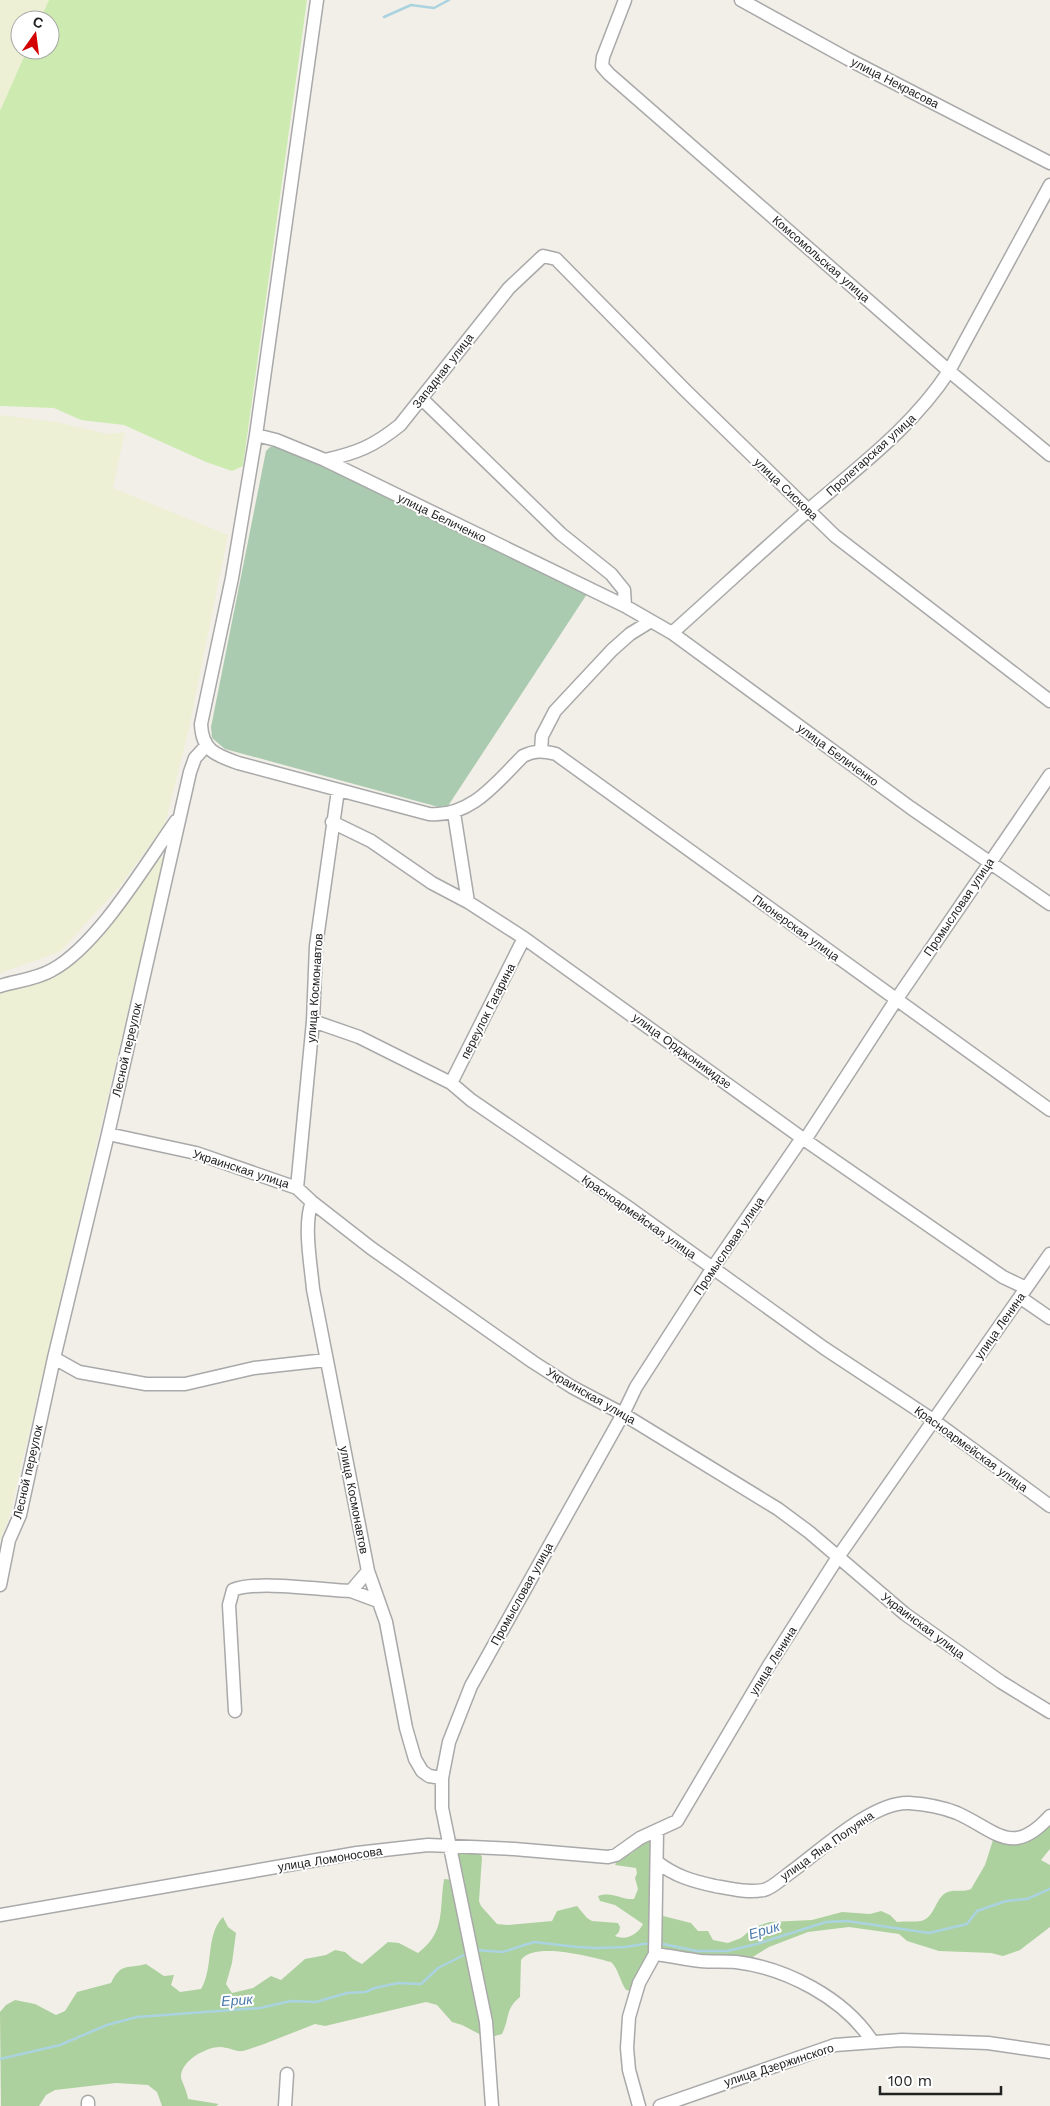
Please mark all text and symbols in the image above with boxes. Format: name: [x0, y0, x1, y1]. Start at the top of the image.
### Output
north arrow: [10, 10, 60, 60]
text: С: [31, 13, 45, 31]
street label: улица Некрасова: [849, 55, 942, 111]
street label: Комсомольская улица: [769, 213, 873, 305]
street label: Западная улица: [409, 331, 477, 411]
street label: Пролетарская улица: [823, 411, 919, 499]
street label: улица Сискова: [751, 455, 821, 523]
street label: улица Беличенко: [396, 491, 489, 546]
street label: улица Беличенко: [795, 721, 881, 789]
street label: Промысловая улица: [921, 855, 997, 959]
street label: Пионерская улица: [750, 892, 842, 964]
street label: улица Космонавтов: [304, 933, 326, 1043]
street label: переулок Гагарина: [458, 961, 518, 1061]
street label: Лесной переулок: [109, 1001, 145, 1098]
street label: улица Орджоникидзе: [630, 1010, 734, 1092]
street label: Украинская улица: [191, 1147, 291, 1191]
street label: Красноармейская улица: [579, 1172, 699, 1262]
street label: Промысловая улица: [691, 1194, 767, 1298]
street label: улица Ленина: [972, 1290, 1028, 1362]
street label: Украинская улица: [544, 1365, 638, 1427]
street label: Красноармейская улица: [912, 1403, 1031, 1495]
street label: Лесной переулок: [10, 1423, 46, 1520]
street label: улица Космонавтов: [337, 1445, 371, 1555]
street label: Промысловая улица: [488, 1540, 556, 1648]
street label: Украинская улица: [879, 1590, 968, 1662]
street label: улица Ленина: [746, 1624, 800, 1698]
street label: улица Яна Полуяна: [778, 1808, 877, 1884]
street label: улица Ломоносова: [277, 1844, 384, 1874]
water label: Ерик: [747, 1918, 783, 1942]
water label: Ерик: [221, 1991, 255, 2009]
street label: улица Дзержинского: [722, 2041, 836, 2089]
scale bar: [880, 2064, 1001, 2096]
text: 100 m: [888, 2072, 932, 2090]

